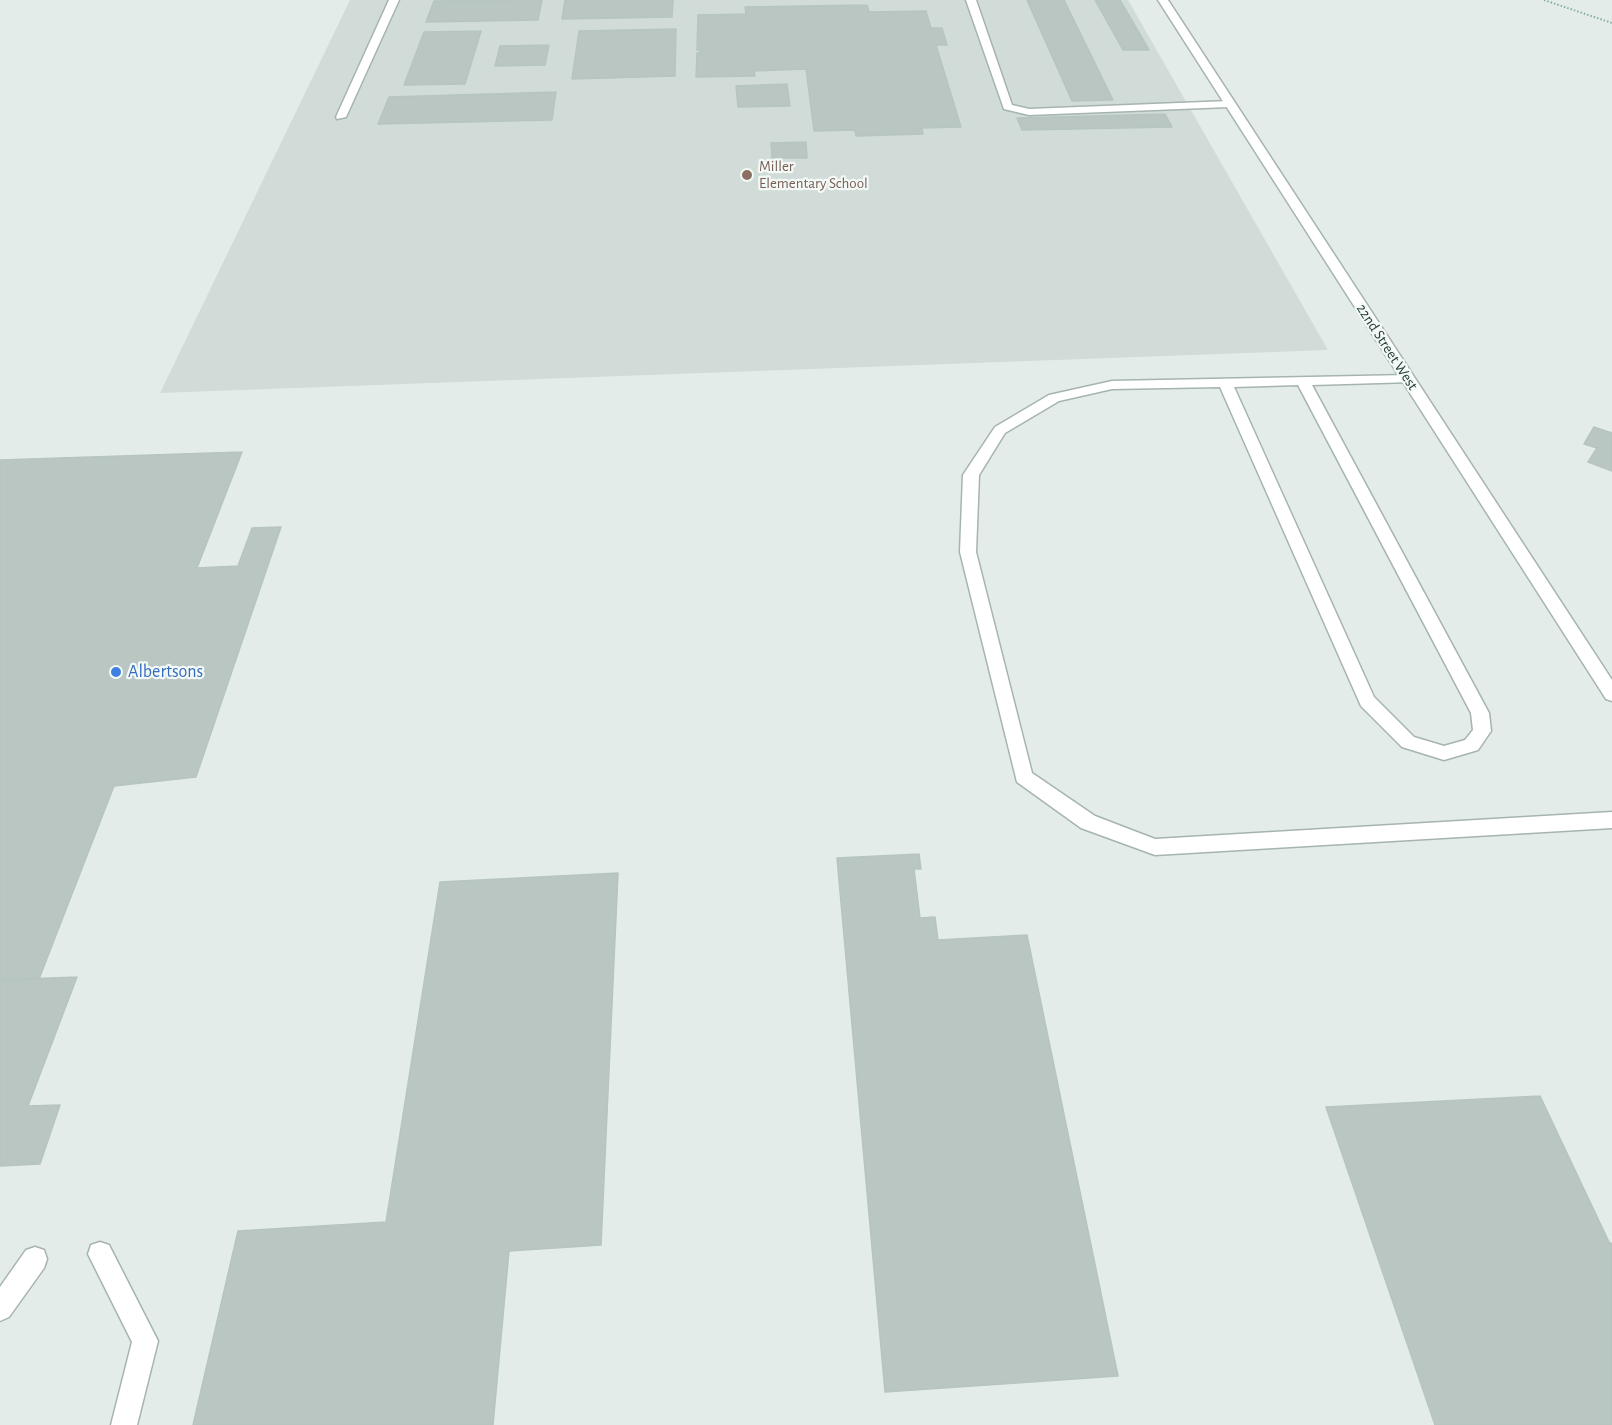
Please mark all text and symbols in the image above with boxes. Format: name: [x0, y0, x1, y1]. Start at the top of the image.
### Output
place label: Miller Elementary School: [759, 157, 868, 192]
marker: Miller Elementary School: [740, 168, 754, 182]
street label: 22nd Street West: [1352, 300, 1422, 394]
place label: Albertsons: [128, 661, 203, 683]
marker: Albertsons: [109, 665, 123, 679]

